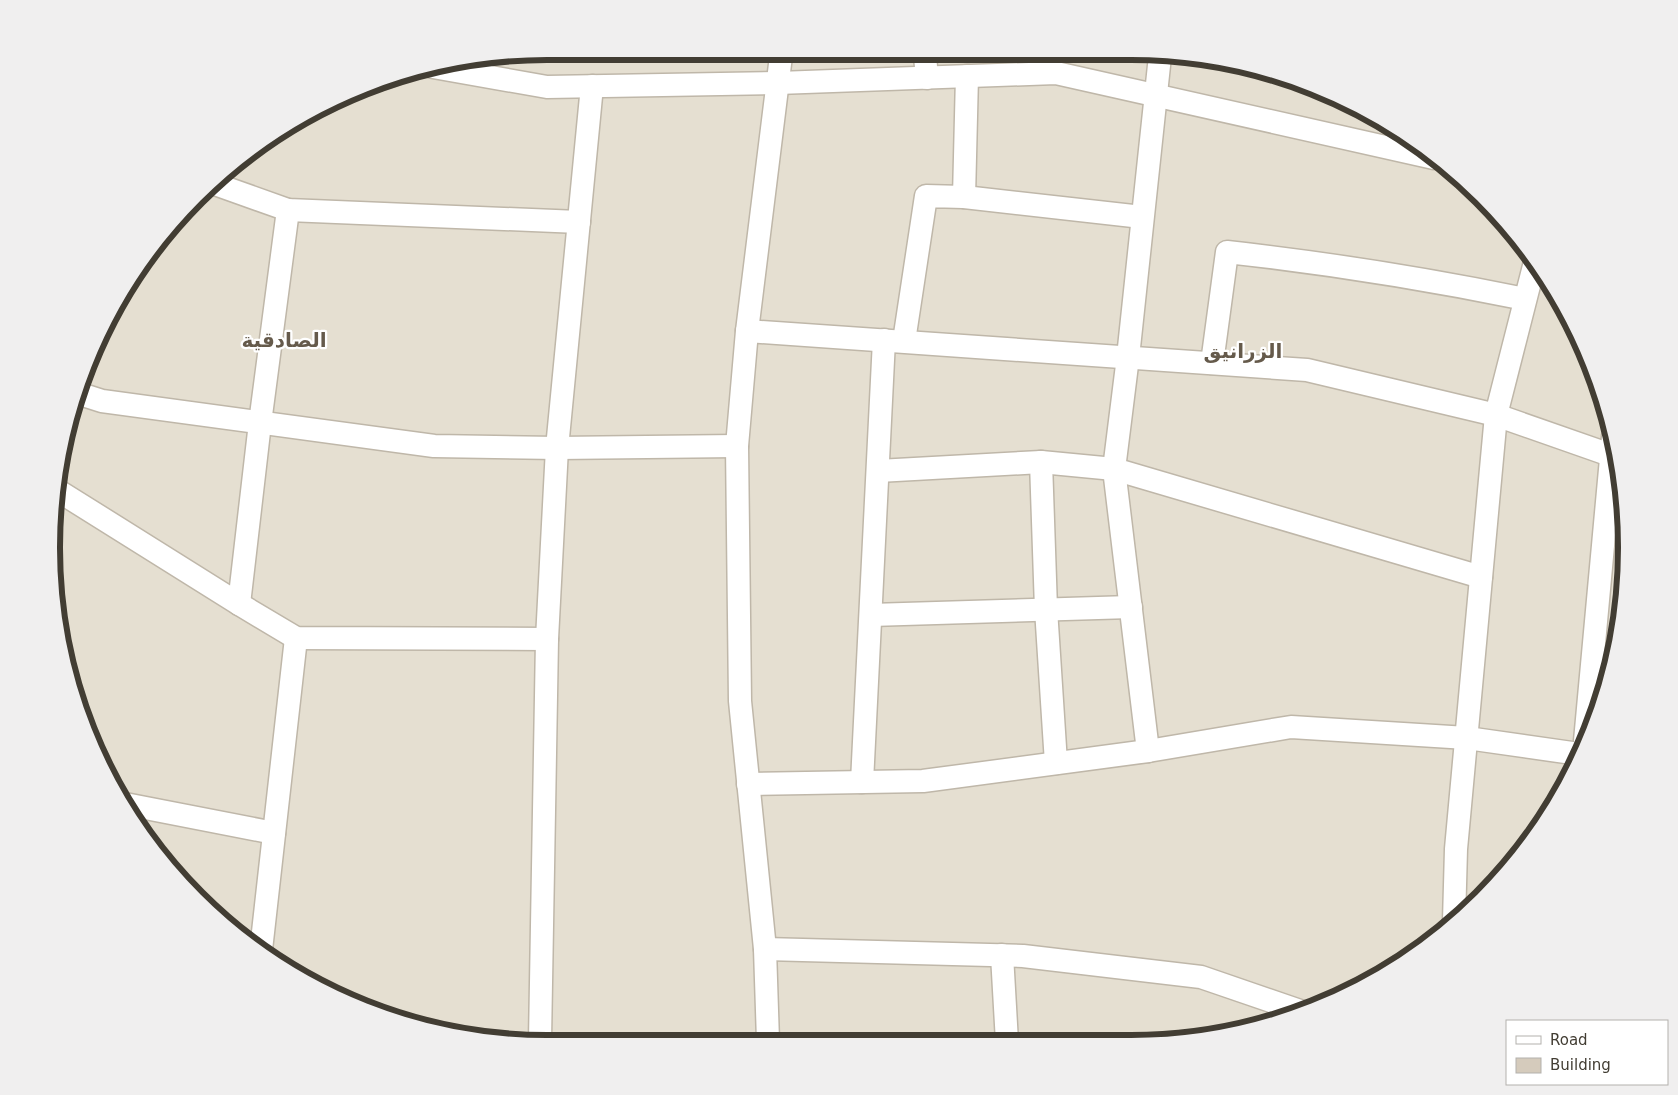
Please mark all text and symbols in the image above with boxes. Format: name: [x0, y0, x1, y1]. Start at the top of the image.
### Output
district label: الصادقية: [241, 328, 327, 352]
district label: الزرانيق: [1204, 339, 1282, 363]
legend: [1506, 1020, 1668, 1085]
text: Road: [1550, 1031, 1588, 1049]
text: Building: [1550, 1056, 1611, 1074]

